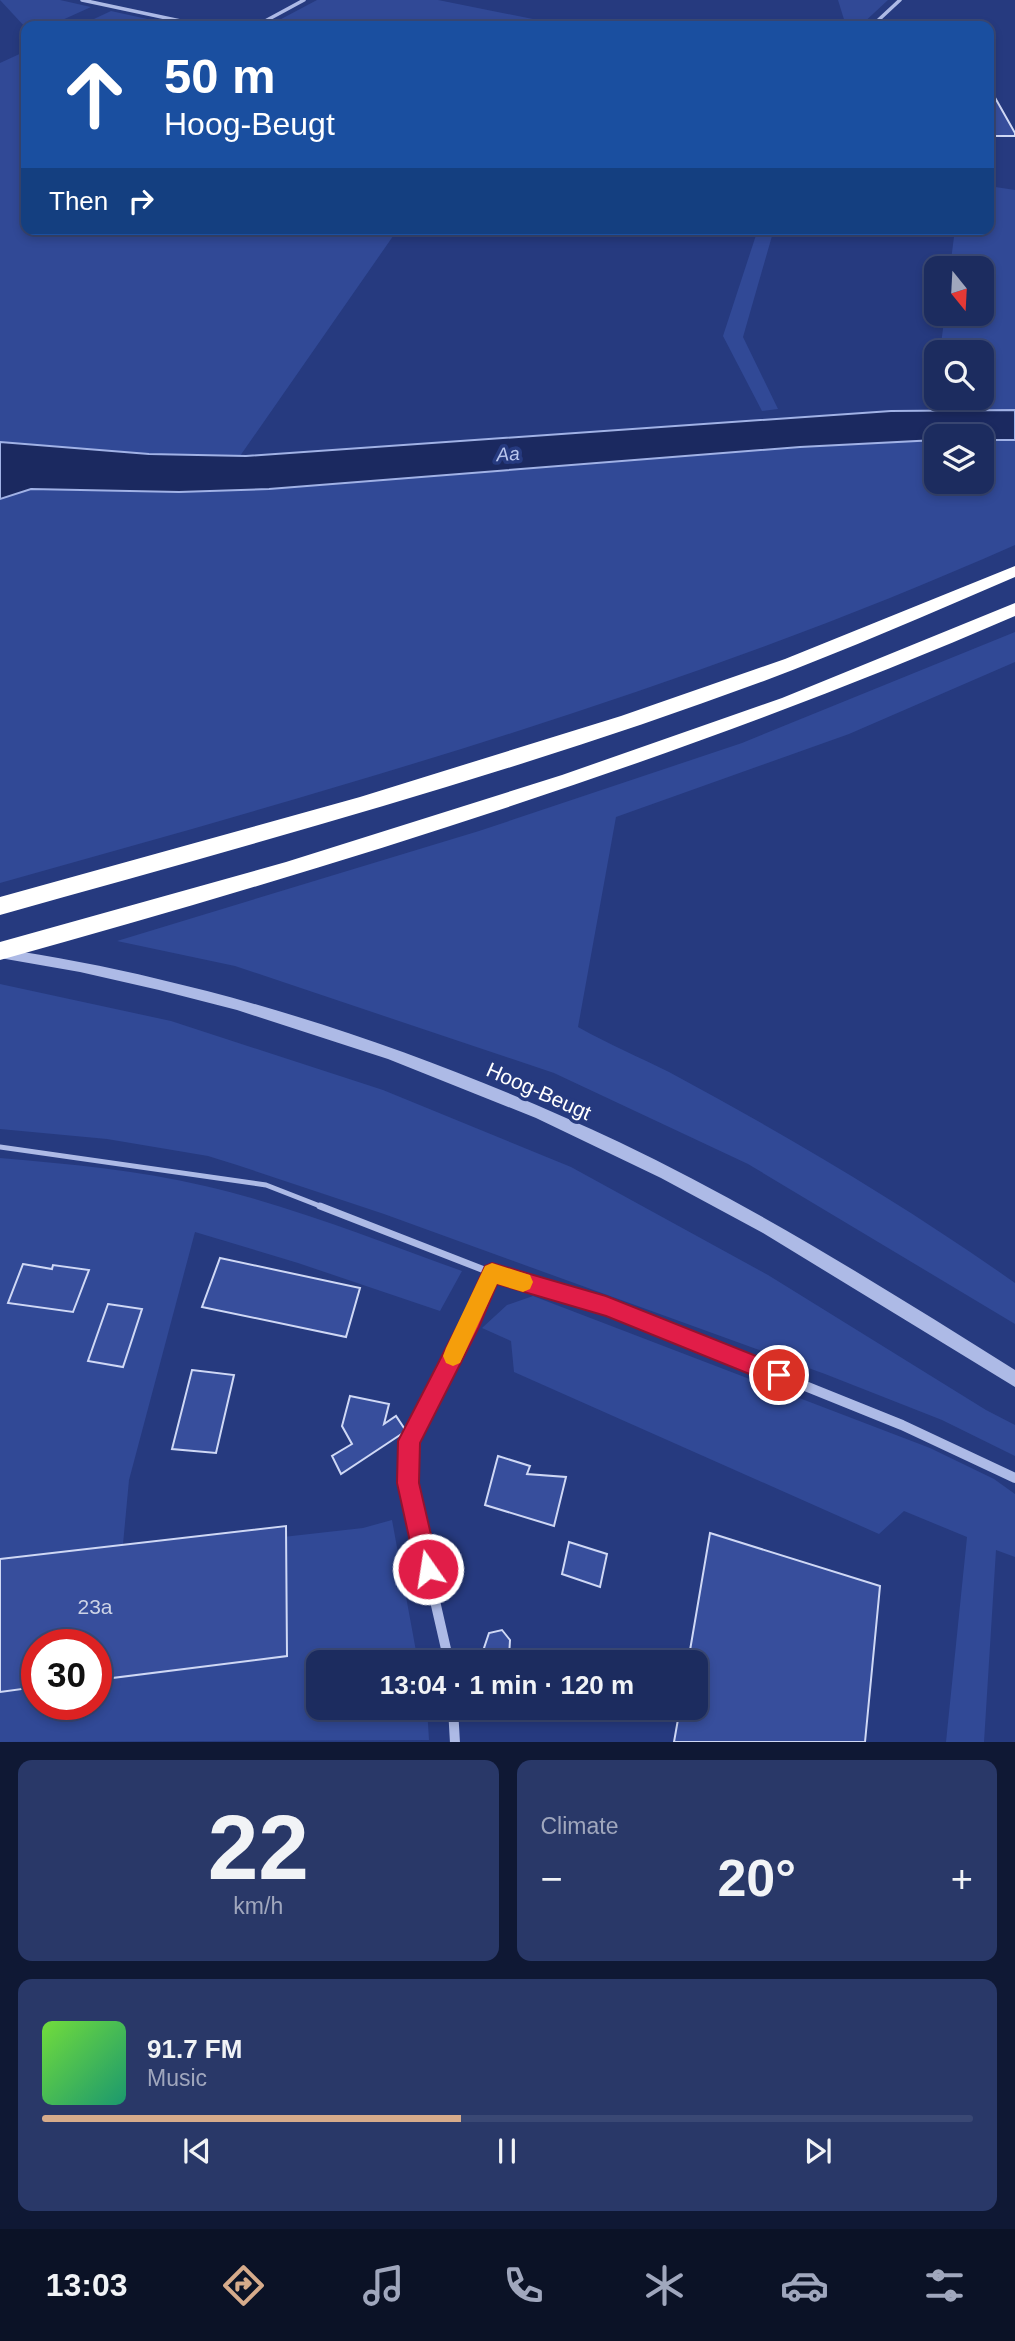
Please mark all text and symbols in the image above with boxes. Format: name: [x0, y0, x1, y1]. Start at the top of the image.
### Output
icon: ahead: [49, 49, 140, 140]
text: 50 m: [164, 49, 276, 103]
text: Hoog-Beugt: [164, 106, 335, 142]
icon: right: [122, 182, 160, 220]
text: Then: [49, 186, 108, 216]
north arrow: [924, 256, 994, 326]
map controls: [924, 256, 994, 494]
button: search: [924, 340, 994, 410]
button: layers: [924, 424, 994, 494]
water label: Aa: [495, 443, 520, 465]
street label: Hoog-Beugt: [483, 1058, 595, 1124]
pin: [749, 1345, 809, 1405]
icon: arrive: [760, 1356, 798, 1394]
position arrow: [391, 1532, 465, 1606]
house number: 23a: [77, 1595, 113, 1618]
speed limit sign: 30: [21, 1629, 112, 1720]
text: 13:04 · 1 min · 120 m: [380, 1670, 634, 1700]
text: 22: [208, 1797, 309, 1898]
text: Climate: [541, 1813, 618, 1839]
text: 20°: [717, 1849, 796, 1907]
text: −: [541, 1858, 563, 1900]
text: +: [951, 1858, 973, 1900]
text: km/h: [233, 1893, 283, 1919]
text: 91.7 FM: [147, 2034, 242, 2064]
text: Music: [147, 2065, 207, 2091]
icon: previous: [178, 2132, 216, 2170]
icon: pause: [488, 2132, 526, 2170]
icon: next: [799, 2132, 837, 2170]
icon: directions: [219, 2261, 268, 2310]
icon: music: [359, 2261, 408, 2310]
icon: phone: [499, 2261, 548, 2310]
icon: climate: [640, 2261, 689, 2310]
icon: car: [780, 2261, 829, 2310]
icon: filters: [920, 2261, 969, 2310]
text: 13:03: [46, 2267, 127, 2303]

